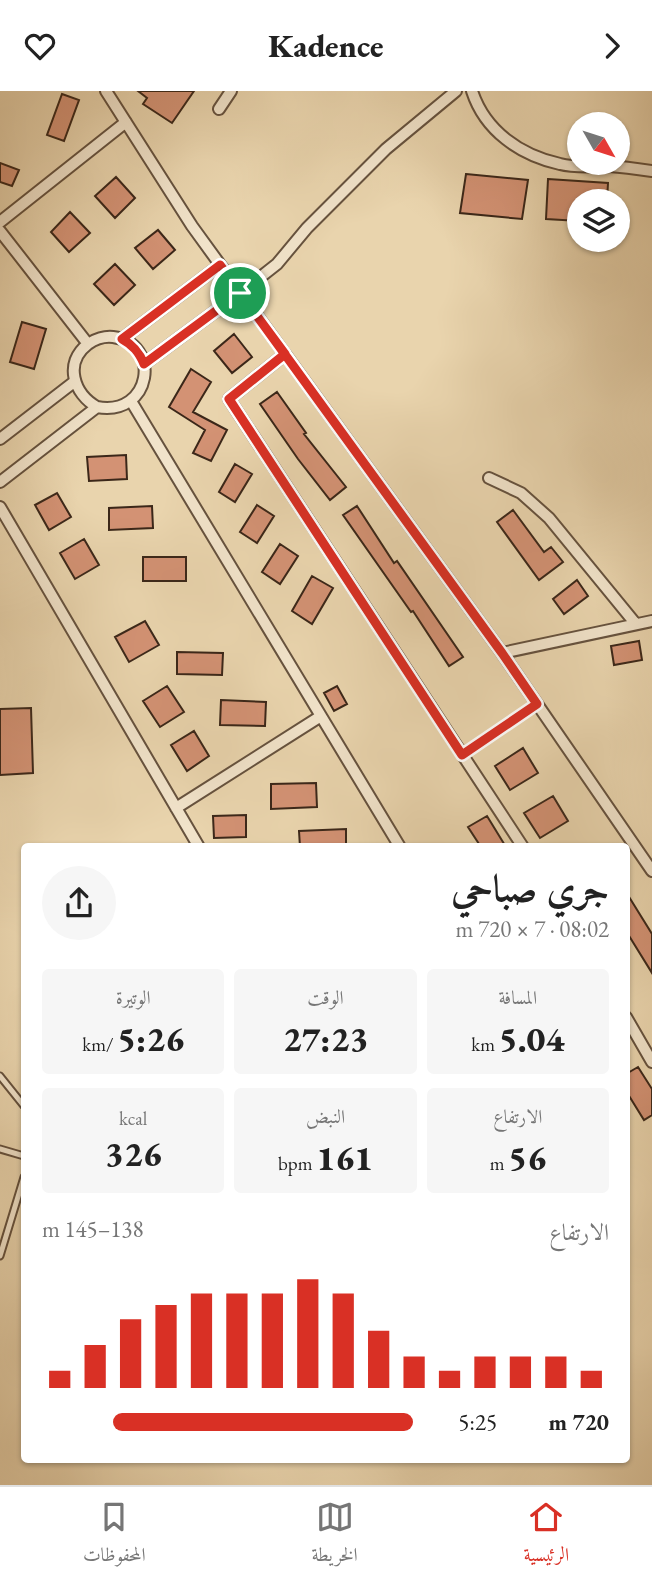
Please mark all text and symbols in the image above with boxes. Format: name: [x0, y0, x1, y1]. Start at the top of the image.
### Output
text: Kadence: [268, 25, 384, 67]
icon: heart: [21, 27, 59, 65]
icon: forward: [593, 27, 631, 65]
north arrow: [567, 112, 630, 175]
map controls: [567, 112, 630, 252]
button: layers: [567, 189, 630, 252]
pin: [210, 263, 270, 323]
icon: arrive: [221, 274, 259, 312]
text: جري صباحي: [451, 863, 609, 912]
button: share: [42, 866, 116, 940]
text: 08:02 · 7 × 720 m: [456, 914, 609, 944]
text: الوتيرة: [116, 985, 151, 1010]
text: الوقت: [307, 985, 344, 1010]
text: المسافة: [498, 985, 537, 1010]
text: 5:26: [117, 1016, 184, 1061]
text: 27:23: [283, 1016, 368, 1061]
text: 5.04: [499, 1016, 564, 1061]
text: /km: [82, 1032, 117, 1057]
text: km: [471, 1032, 499, 1057]
text: النبض: [306, 1104, 345, 1129]
text: الارتفاع: [493, 1104, 542, 1129]
text: kcal: [119, 1106, 147, 1131]
text: 326: [105, 1131, 162, 1176]
text: 161: [316, 1135, 373, 1180]
text: 56: [508, 1135, 546, 1180]
text: bpm: [278, 1151, 316, 1176]
text: m: [490, 1151, 508, 1176]
text: 138–145 m: [42, 1214, 143, 1244]
text: الارتفاع: [549, 1217, 609, 1247]
text: 5:25: [458, 1407, 497, 1437]
text: 720 m: [548, 1407, 609, 1437]
tab: المحفوظات: [83, 1498, 146, 1573]
tab: الخريطة: [311, 1498, 358, 1573]
tab: الرئيسية: [523, 1498, 569, 1573]

